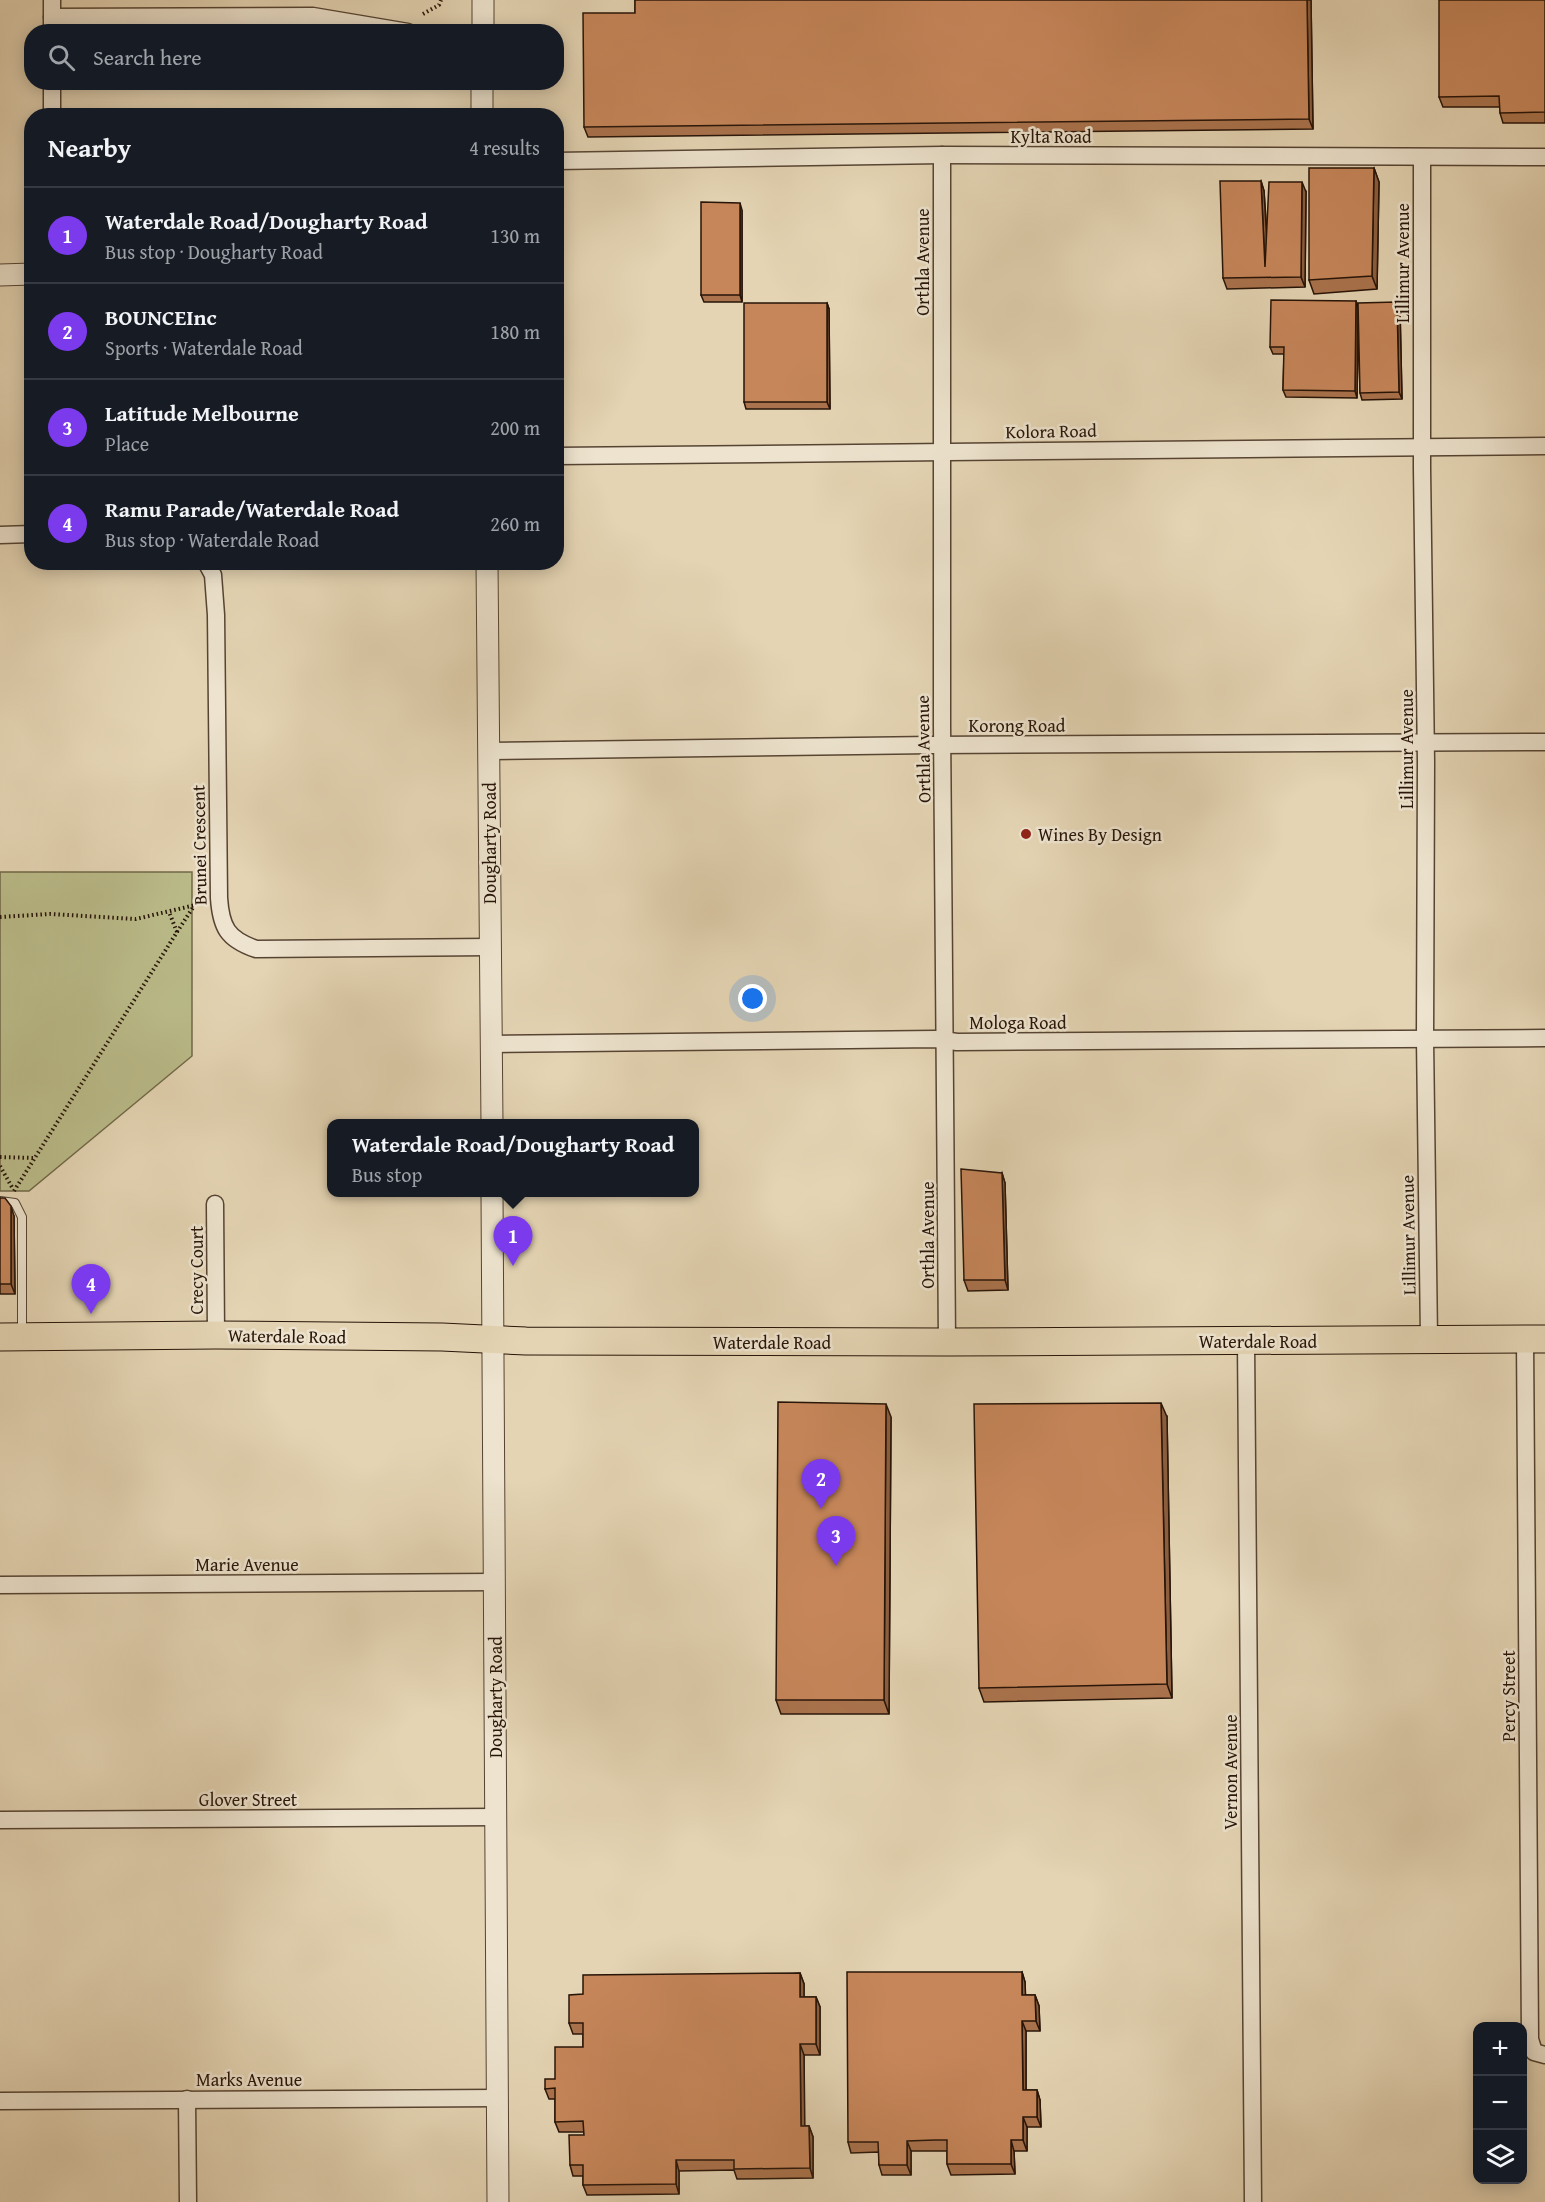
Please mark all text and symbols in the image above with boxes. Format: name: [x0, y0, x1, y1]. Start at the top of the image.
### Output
search box: [24, 24, 564, 90]
icon: search: [45, 41, 78, 74]
text: Search here: [93, 41, 202, 73]
street label: Kylta Road: [1010, 123, 1092, 150]
text: Nearby: [48, 128, 131, 167]
text: 4 results: [469, 133, 540, 162]
street label: Lillimur Avenue: [1389, 203, 1416, 323]
text: Waterdale Road/Dougharty Road: [105, 205, 428, 237]
street label: Orthla Avenue: [909, 208, 936, 316]
text: 1: [62, 221, 73, 250]
text: 130 m: [490, 221, 540, 250]
text: Bus stop · Dougharty Road: [105, 237, 323, 266]
text: BOUNCEInc: [105, 301, 217, 333]
text: 2: [62, 317, 73, 346]
text: 180 m: [490, 317, 540, 346]
text: Sports · Waterdale Road: [105, 333, 303, 362]
text: Latitude Melbourne: [105, 397, 299, 429]
text: 3: [62, 413, 73, 442]
text: 200 m: [490, 413, 540, 442]
street label: Kolora Road: [1005, 417, 1097, 445]
text: Place: [105, 429, 149, 458]
text: Ramu Parade/Waterdale Road: [105, 493, 399, 525]
text: 4: [62, 509, 73, 538]
text: 260 m: [490, 509, 540, 538]
text: Bus stop · Waterdale Road: [105, 525, 319, 554]
street label: Lillimur Avenue: [1393, 689, 1420, 809]
street label: Orthla Avenue: [909, 695, 937, 803]
street label: Korong Road: [969, 712, 1066, 739]
street label: Dougharty Road: [476, 782, 503, 904]
street label: Brunei Crescent: [184, 784, 214, 905]
place label: Wines By Design: [1038, 821, 1162, 848]
marker: Wines By Design: [1019, 827, 1033, 841]
your location: [738, 984, 767, 1013]
street label: Mologa Road: [969, 1009, 1067, 1036]
popup: [327, 1119, 699, 1197]
text: Waterdale Road/Dougharty Road: [352, 1128, 674, 1160]
text: Bus stop: [352, 1160, 422, 1189]
street label: Lillimur Avenue: [1393, 1175, 1423, 1295]
street label: Orthla Avenue: [914, 1181, 941, 1289]
pin: 1: [494, 1216, 532, 1266]
street label: Crecy Court: [183, 1225, 210, 1314]
pin: 4: [72, 1264, 110, 1314]
street label: Waterdale Road: [228, 1321, 347, 1351]
street label: Waterdale Road: [1199, 1328, 1318, 1355]
street label: Waterdale Road: [713, 1329, 832, 1356]
pin: 2: [802, 1460, 840, 1509]
pin: 3: [816, 1516, 856, 1566]
street label: Marie Avenue: [195, 1551, 299, 1578]
street label: Dougharty Road: [482, 1636, 509, 1758]
street label: Percy Street: [1495, 1650, 1522, 1742]
street label: Vernon Avenue: [1217, 1714, 1244, 1830]
street label: Glover Street: [199, 1786, 298, 1813]
map controls: [1473, 2022, 1527, 2184]
button: +: [1473, 2022, 1527, 2076]
street label: Marks Avenue: [196, 2066, 302, 2093]
button: −: [1473, 2076, 1527, 2130]
button: layers: [1473, 2130, 1527, 2184]

